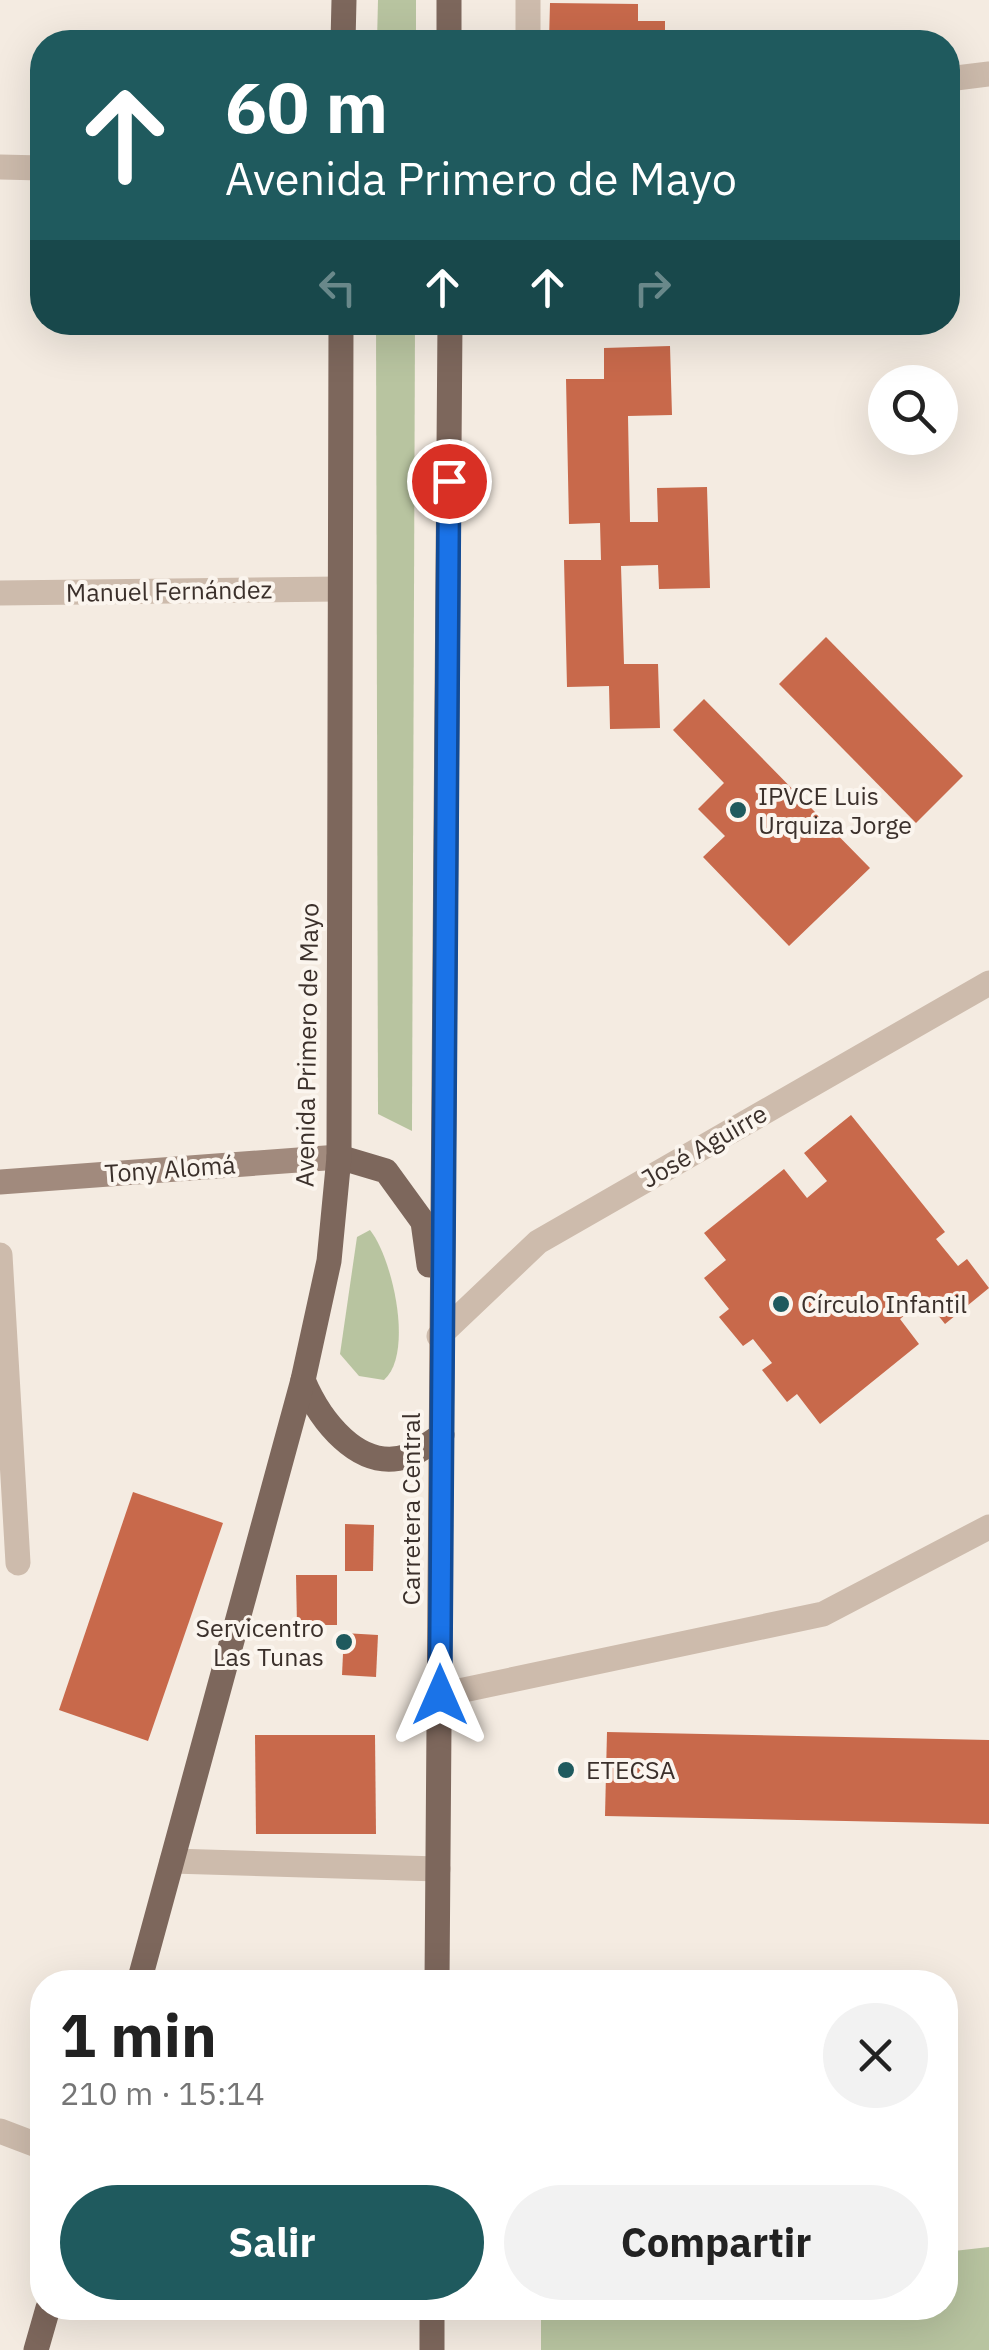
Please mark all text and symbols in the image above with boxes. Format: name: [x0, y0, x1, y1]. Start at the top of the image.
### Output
text: 60 m: [225, 61, 388, 152]
icon: ahead: [60, 70, 190, 200]
text: Avenida Primero de Mayo: [225, 149, 737, 207]
icon: left: [310, 260, 365, 315]
icon: ahead: [415, 260, 470, 315]
icon: ahead: [520, 260, 575, 315]
icon: right: [625, 260, 680, 315]
map controls: [868, 365, 958, 455]
button: search: [868, 365, 958, 455]
pin: [407, 439, 492, 524]
icon: arrive: [422, 454, 477, 509]
street label: Manuel Fernández: [66, 572, 272, 609]
place label: IPVCE Luis Urquiza Jorge: [758, 779, 912, 841]
marker: IPVCE Luis Urquiza Jorge: [727, 799, 749, 821]
street label: Avenida Primero de Mayo: [288, 903, 325, 1187]
street label: José Aguirre: [635, 1096, 773, 1195]
street label: Tony Alomá: [103, 1147, 236, 1190]
place label: Círculo Infantil: [801, 1287, 967, 1320]
marker: Círculo Infantil: [770, 1293, 792, 1315]
street label: Carretera Central: [394, 1412, 427, 1606]
place label: Servicentro Las Tunas: [196, 1611, 324, 1673]
marker: Servicentro Las Tunas: [333, 1631, 355, 1653]
position arrow: [388, 1643, 492, 1747]
place label: ETECSA: [586, 1753, 676, 1786]
marker: ETECSA: [555, 1759, 577, 1781]
text: 1 min: [60, 1995, 217, 2074]
button: close: [823, 2003, 928, 2108]
text: 210 m · 15:14: [60, 2072, 265, 2114]
button: Salir: [60, 2185, 484, 2300]
button: Compartir: [504, 2185, 928, 2300]

